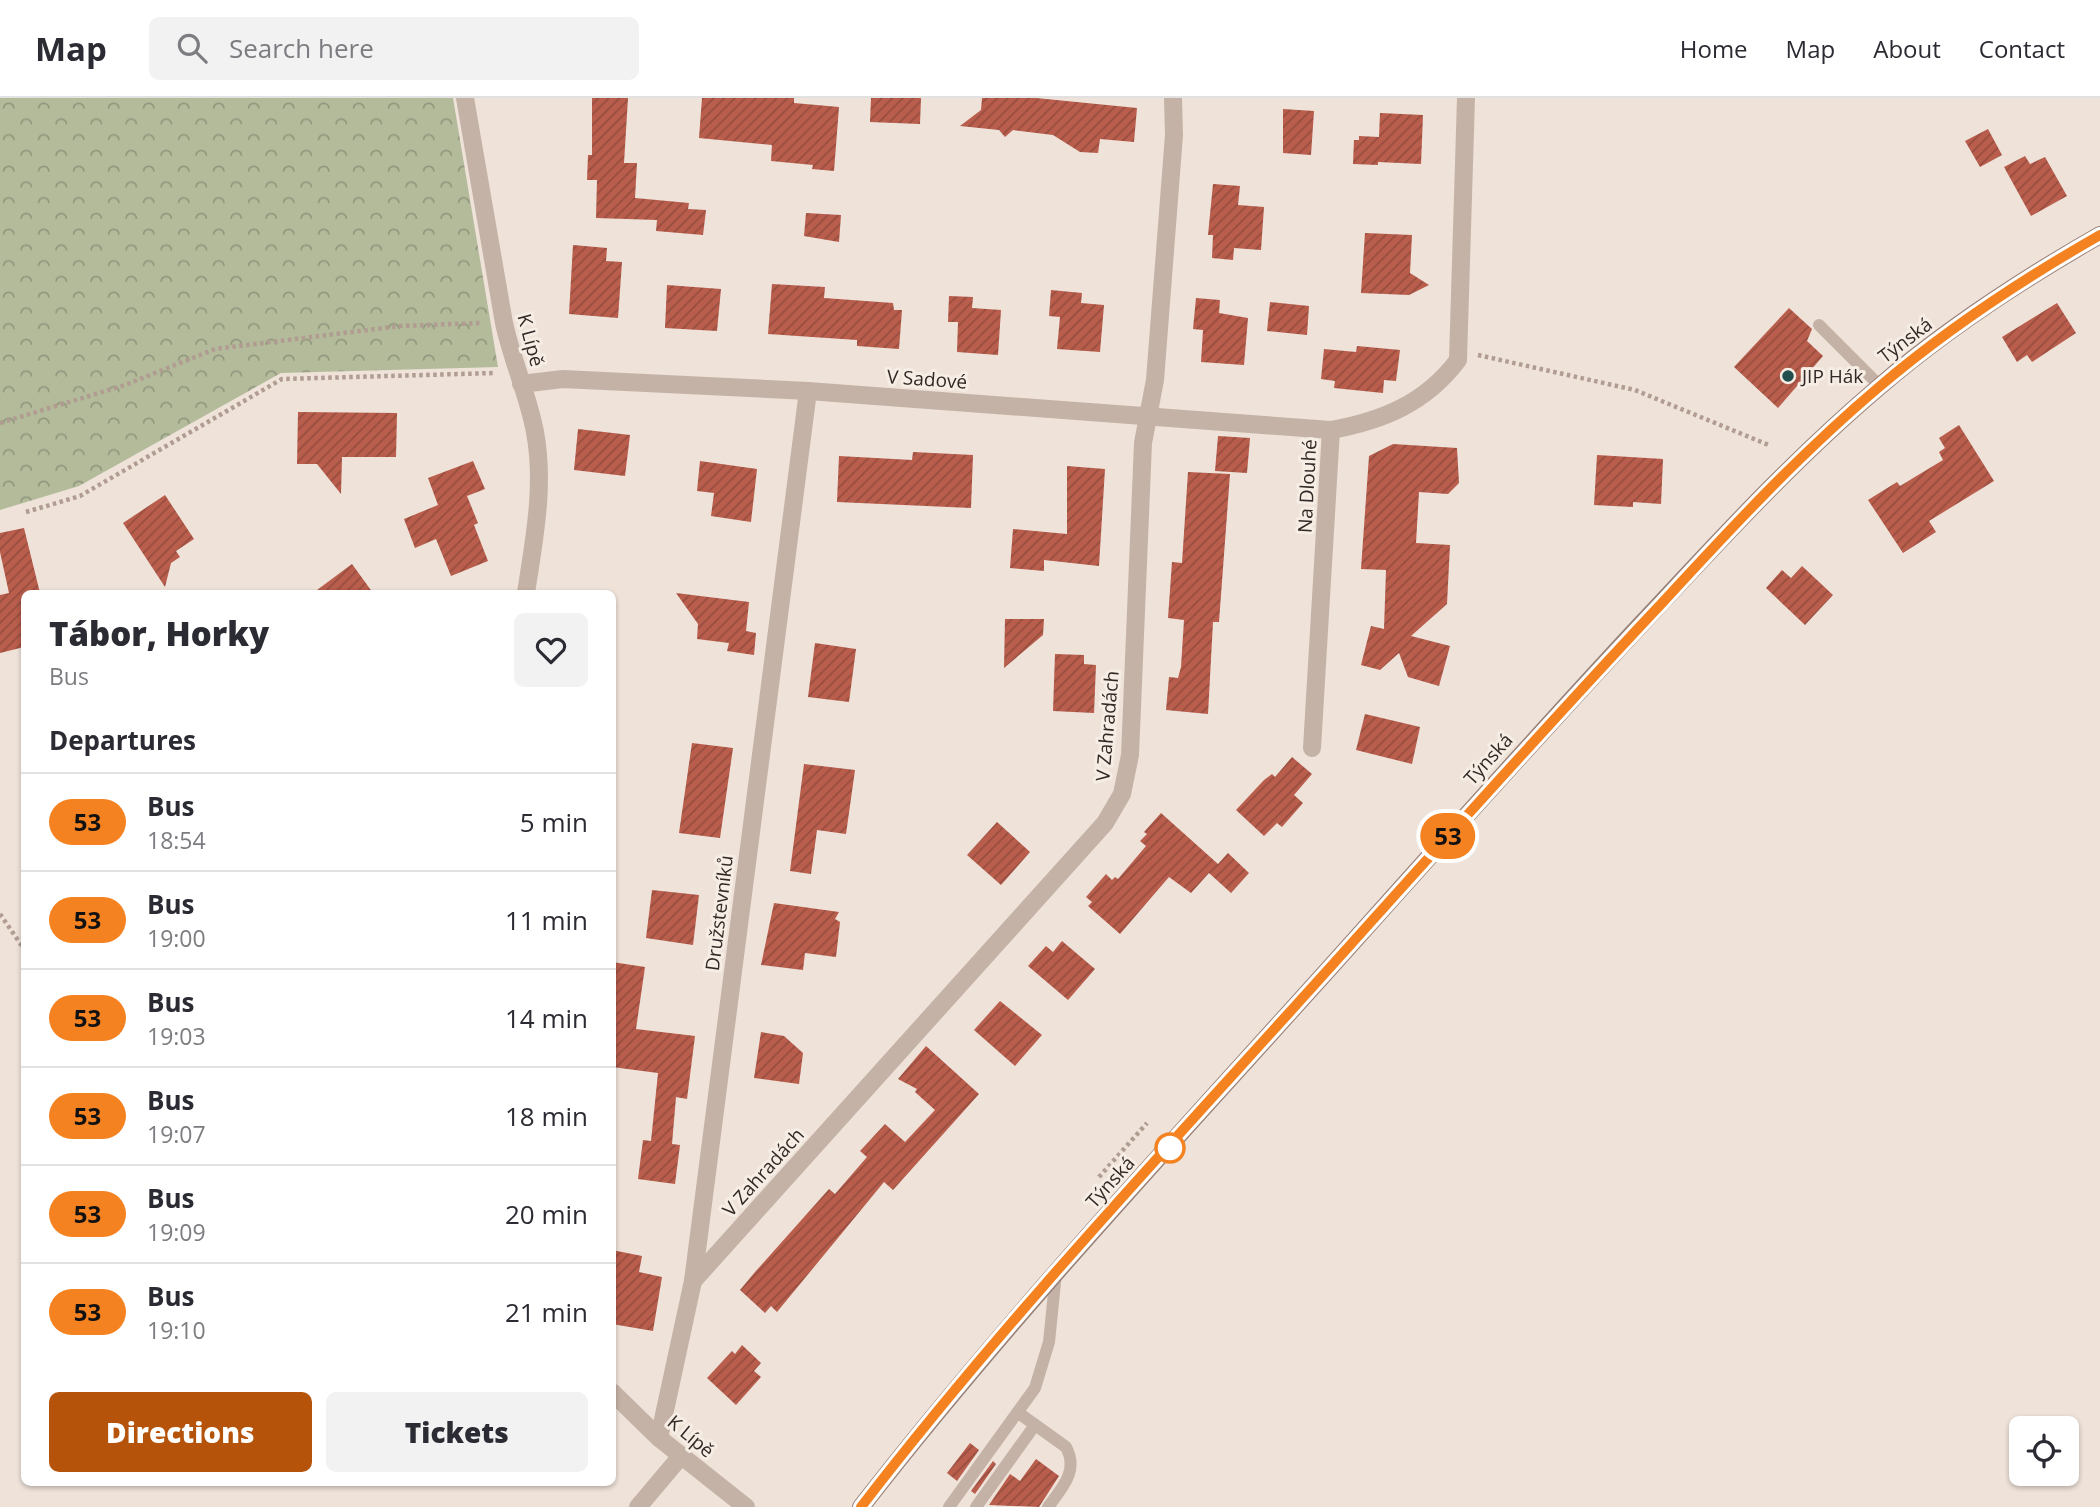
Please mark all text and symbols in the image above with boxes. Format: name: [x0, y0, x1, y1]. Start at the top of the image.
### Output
search box: [149, 17, 639, 80]
text: Map: [35, 26, 107, 71]
icon: search: [173, 29, 211, 67]
text: Search here: [229, 30, 374, 66]
text: Home: [1680, 32, 1748, 65]
text: Map: [1786, 32, 1835, 65]
text: About: [1873, 32, 1941, 65]
text: Contact: [1979, 32, 2065, 65]
street label: K Lípě: [512, 311, 550, 369]
street label: Týnská: [1873, 311, 1937, 369]
street label: V Sadové: [886, 363, 968, 395]
place label: JIP Hák: [1800, 363, 1863, 389]
marker: JIP Hák: [1780, 368, 1796, 384]
street label: Na Dlouhé: [1292, 438, 1322, 534]
text: Tábor, Horky: [49, 611, 269, 656]
button: heart: [514, 613, 588, 687]
text: Bus: [49, 660, 89, 692]
street label: V Zahradách: [1089, 670, 1125, 782]
text: Departures: [49, 722, 196, 758]
street label: Týnská: [1458, 728, 1518, 790]
text: Bus: [147, 788, 194, 824]
text: 5 min: [520, 804, 588, 840]
text: 53: [74, 805, 101, 838]
line badge: 53: [1416, 813, 1480, 859]
text: 53: [1434, 819, 1462, 852]
text: 18:54: [147, 824, 206, 856]
street label: Družstevníků: [699, 854, 739, 972]
text: Bus: [147, 886, 194, 922]
text: 11 min: [505, 902, 588, 938]
text: 53: [74, 903, 101, 936]
text: 19:00: [147, 922, 206, 954]
text: Bus: [147, 984, 194, 1020]
text: 14 min: [505, 1000, 588, 1036]
text: 53: [74, 1001, 101, 1034]
text: 19:03: [147, 1020, 206, 1052]
text: Bus: [147, 1082, 194, 1118]
text: 18 min: [505, 1098, 588, 1134]
text: 53: [74, 1099, 101, 1132]
text: 19:07: [147, 1118, 206, 1150]
street label: V Zahradách: [716, 1122, 810, 1222]
unlabelled marker: [1155, 1133, 1185, 1163]
street label: Týnská: [1080, 1151, 1140, 1213]
text: Bus: [147, 1180, 194, 1216]
text: 20 min: [505, 1196, 588, 1232]
text: 53: [74, 1197, 101, 1230]
text: 19:09: [147, 1216, 206, 1248]
text: Bus: [147, 1278, 194, 1314]
text: 21 min: [505, 1294, 588, 1330]
text: 53: [74, 1295, 101, 1328]
text: 19:10: [147, 1314, 206, 1346]
button: Directions: [49, 1392, 312, 1472]
button: Tickets: [326, 1392, 588, 1472]
street label: K Lípě: [662, 1409, 720, 1463]
map controls: [2009, 1416, 2079, 1486]
button: locate: [2009, 1416, 2079, 1486]

